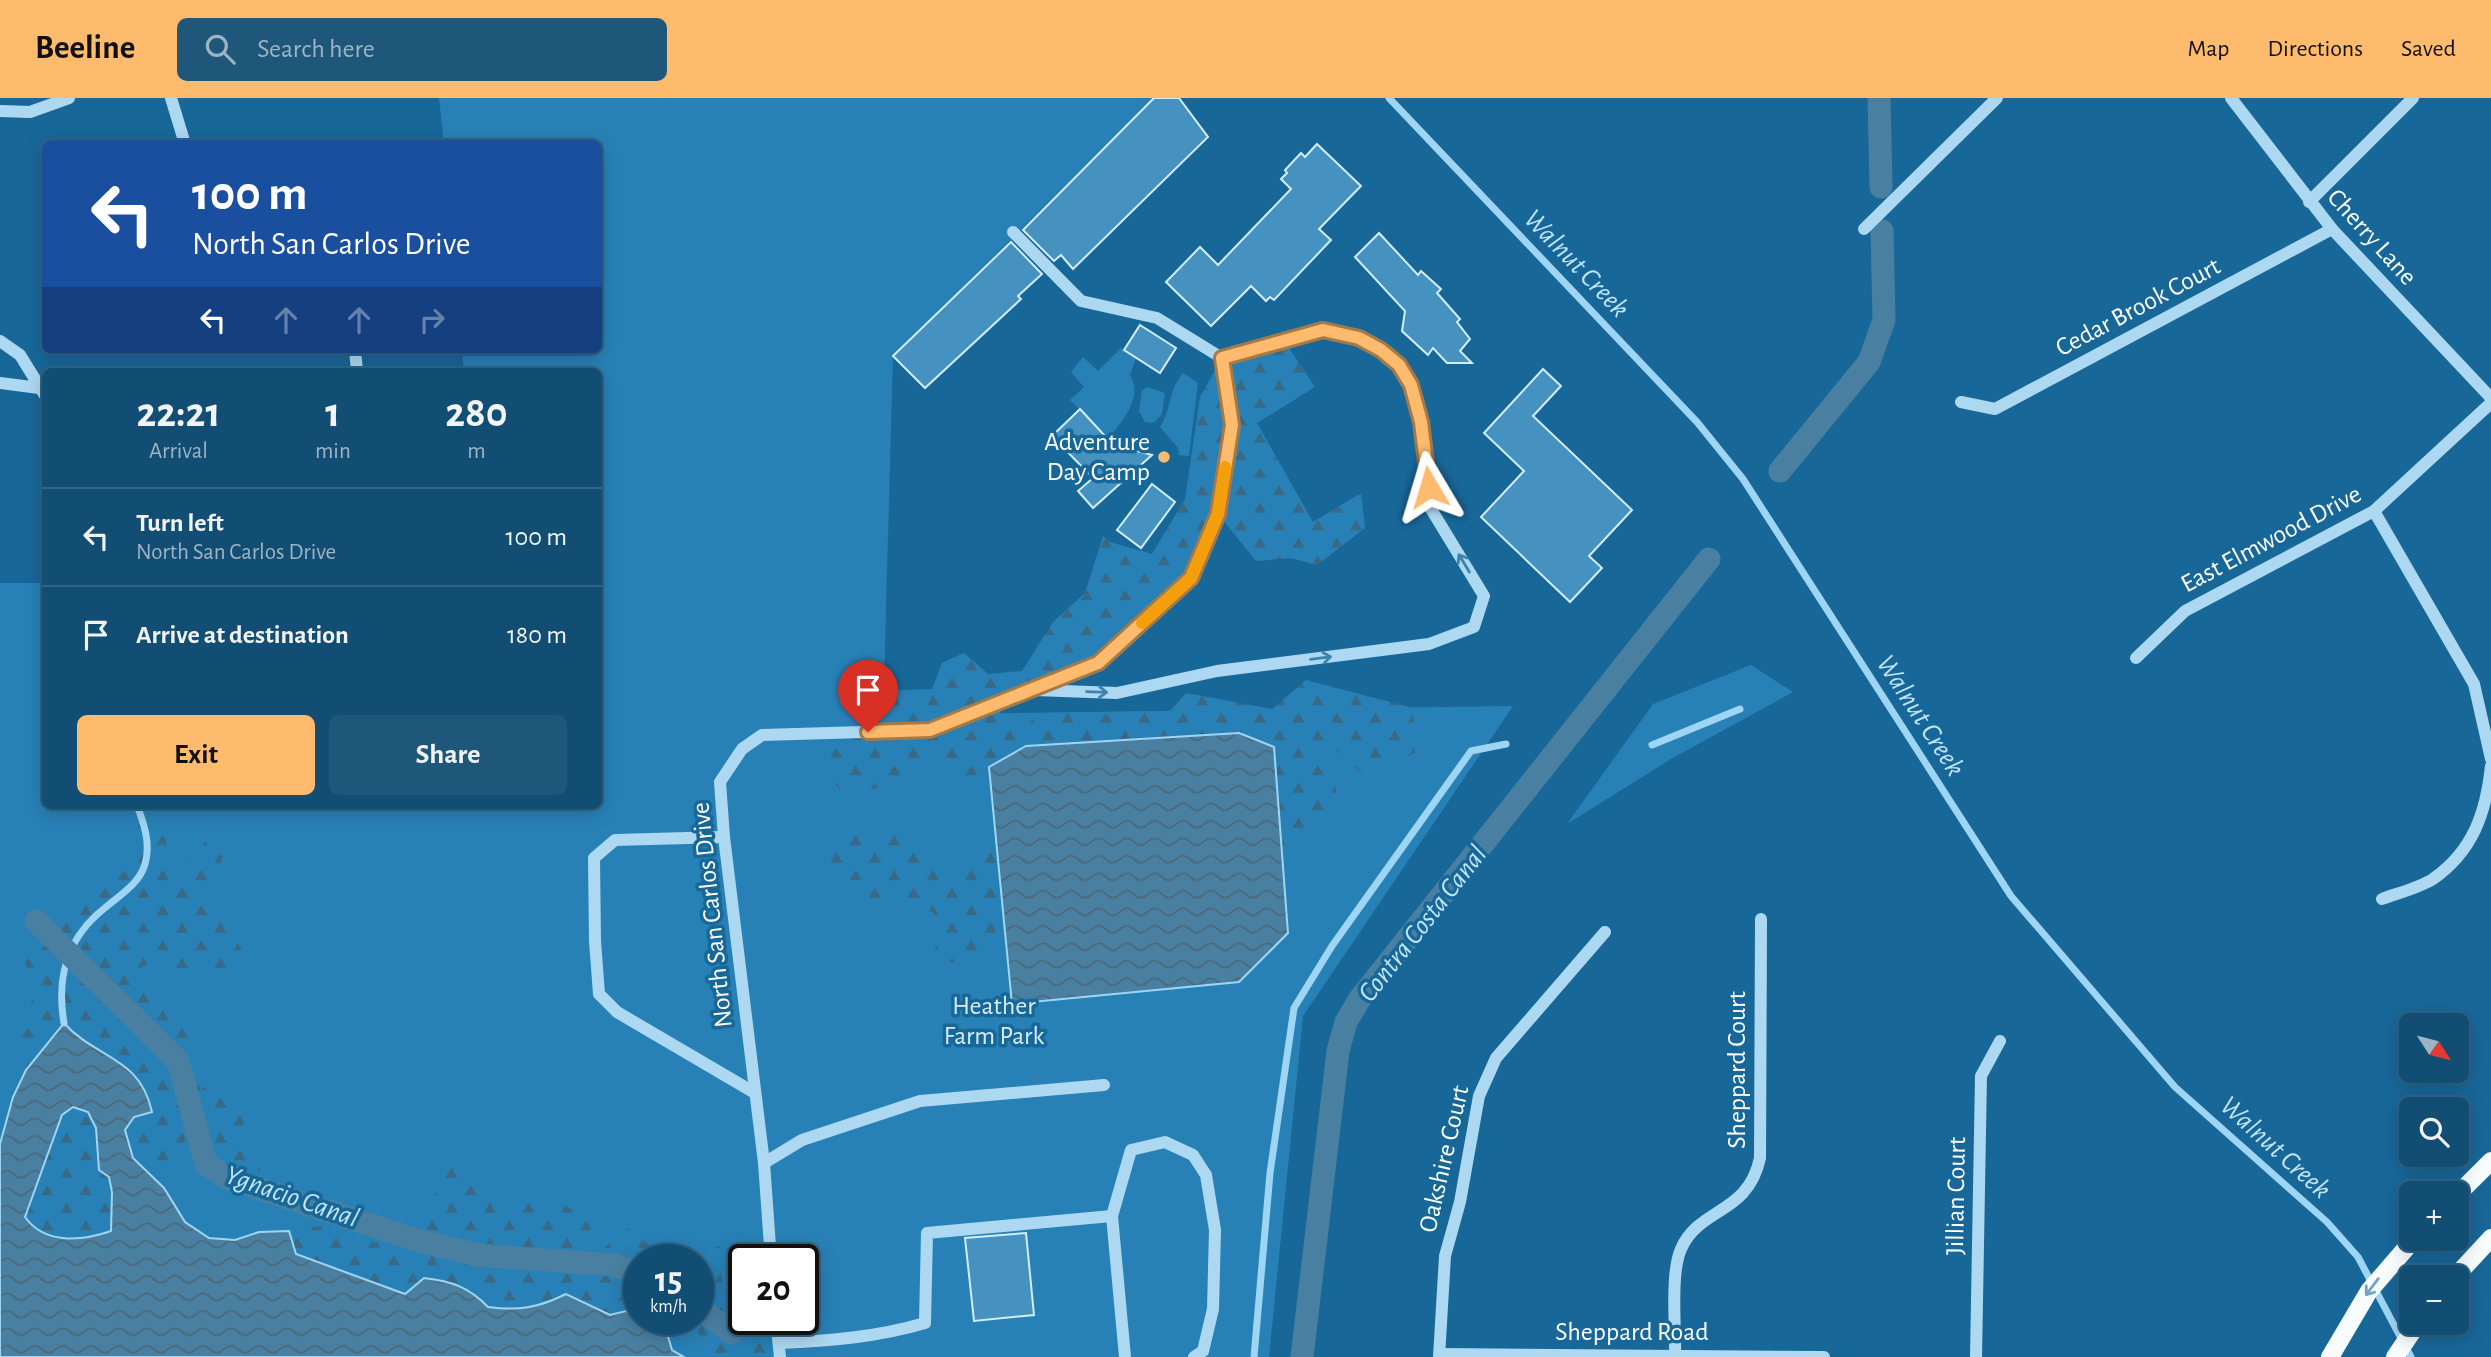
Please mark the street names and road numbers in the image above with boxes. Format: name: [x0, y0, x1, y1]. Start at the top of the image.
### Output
street label: Cherry Lane: [2322, 184, 2422, 290]
street label: Cedar Brook Court: [2052, 253, 2224, 361]
street label: East Elmwood Drive: [2177, 481, 2365, 597]
street label: North San Carlos Drive: [687, 801, 737, 1029]
street label: Sheppard Court: [1724, 991, 1750, 1149]
street label: Oakshire Court: [1414, 1083, 1474, 1235]
street label: Jillian Court: [1942, 1137, 1970, 1255]
street label: Sheppard Road: [1555, 1319, 1709, 1345]

